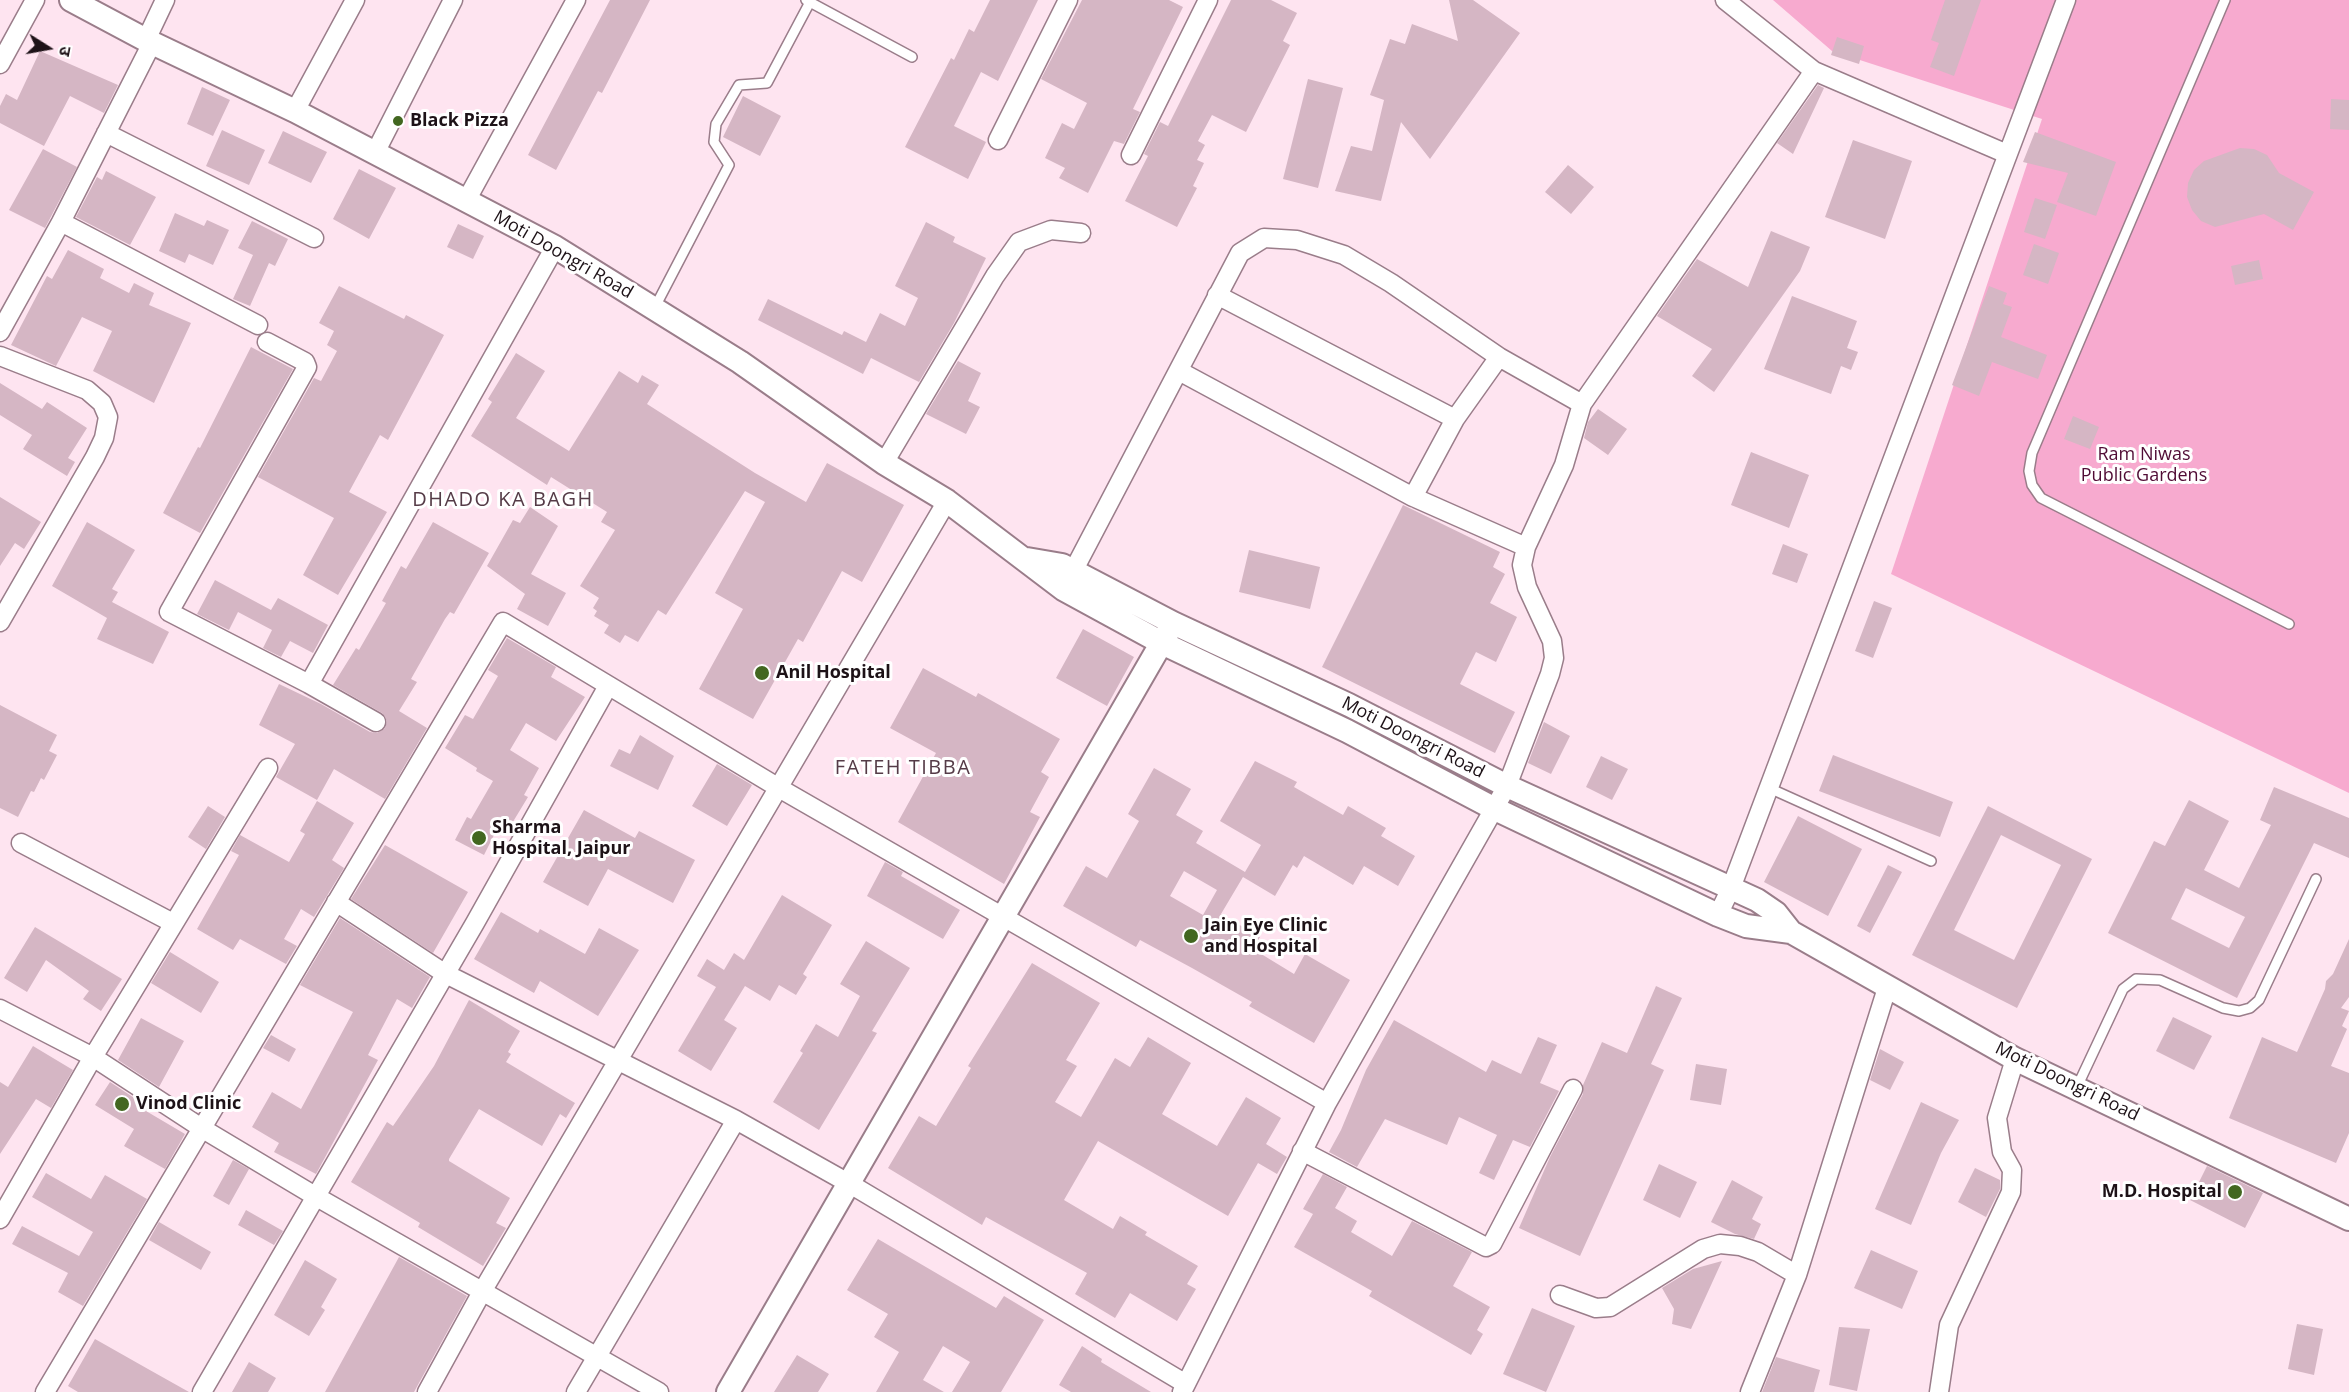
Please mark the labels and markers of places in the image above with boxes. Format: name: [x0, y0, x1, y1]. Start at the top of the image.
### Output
place label: Black Pizza: [410, 110, 509, 132]
marker: Black Pizza: [391, 114, 405, 128]
place label: Anil Hospital: [776, 662, 891, 684]
marker: Anil Hospital: [753, 664, 771, 682]
place label: Sharma Hospital, Jaipur: [492, 817, 630, 860]
marker: Sharma Hospital, Jaipur: [470, 829, 488, 847]
place label: Jain Eye Clinic and Hospital: [1204, 915, 1327, 958]
marker: Jain Eye Clinic and Hospital: [1182, 927, 1200, 945]
place label: Vinod Clinic: [136, 1093, 241, 1115]
marker: Vinod Clinic: [113, 1095, 131, 1113]
place label: M.D. Hospital: [2102, 1181, 2222, 1203]
marker: M.D. Hospital: [2226, 1183, 2244, 1201]

